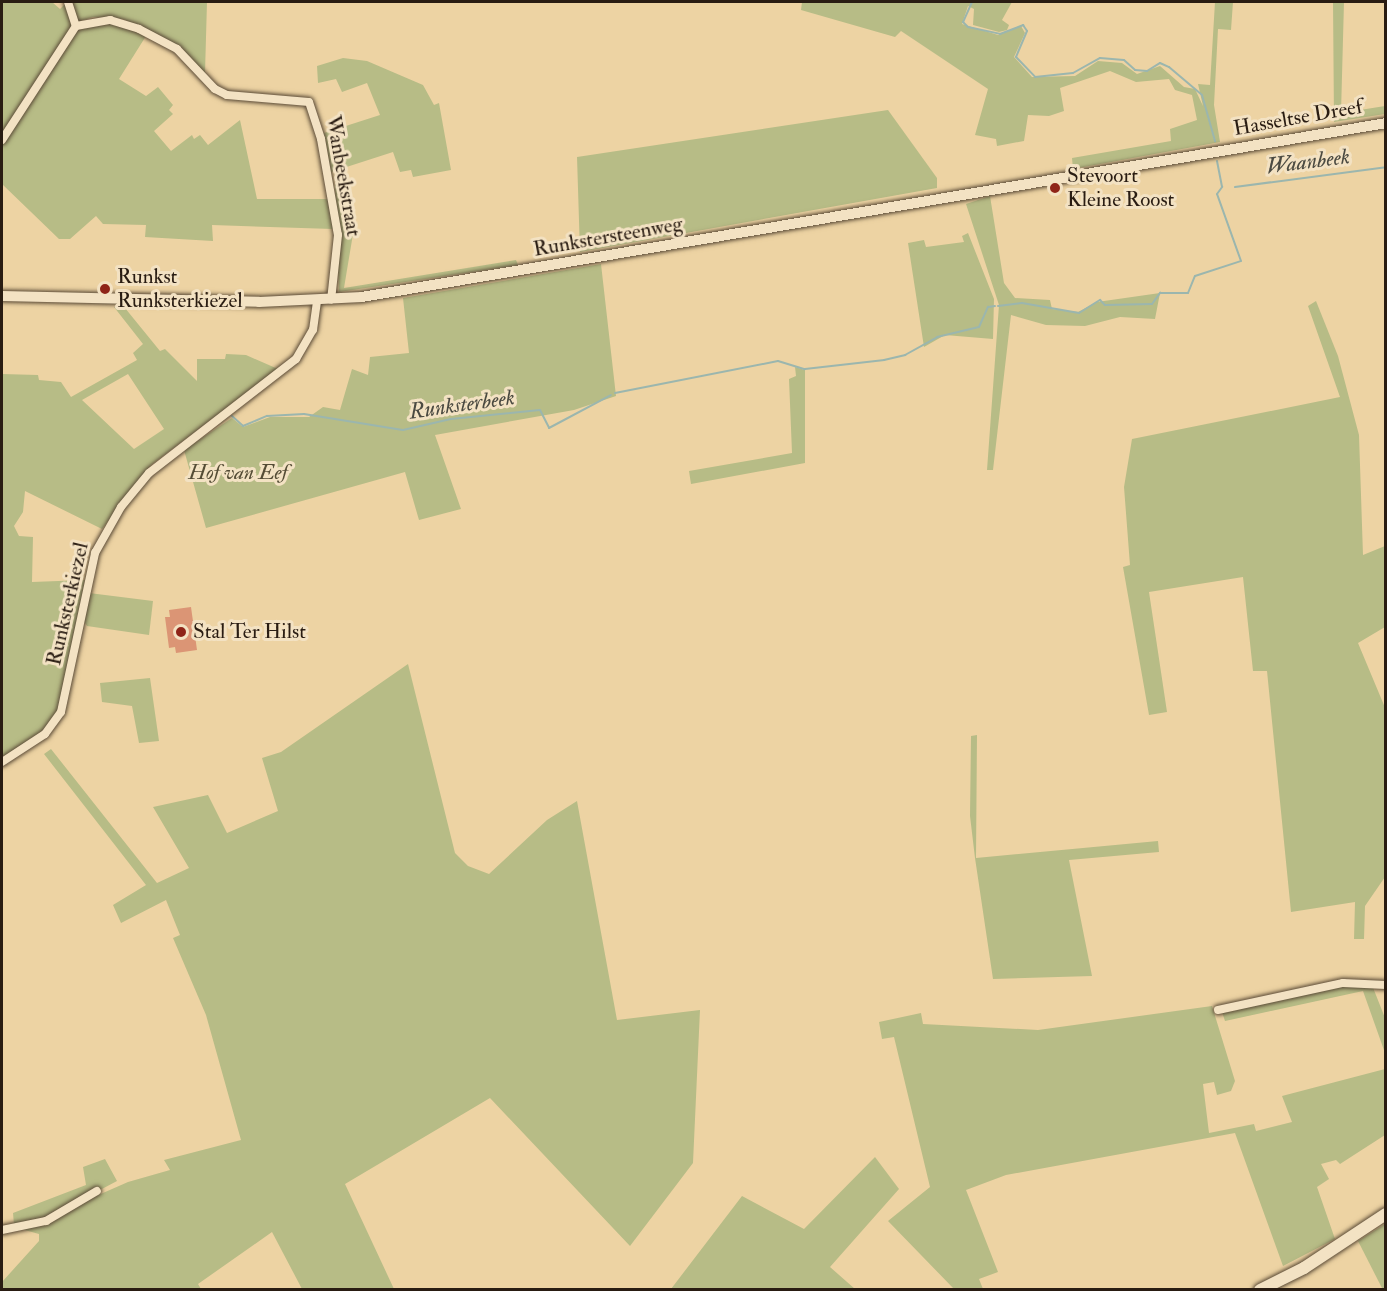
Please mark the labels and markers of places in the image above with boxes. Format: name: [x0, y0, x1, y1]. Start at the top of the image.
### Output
place label: Stevoort Kleine Roost: [1067, 163, 1174, 213]
marker: Stevoort Kleine Roost: [1048, 181, 1062, 195]
place label: Runkst Runksterkiezel: [117, 264, 243, 314]
marker: Runkst Runksterkiezel: [98, 282, 112, 296]
place label: Stal Ter Hilst: [193, 619, 306, 645]
marker: Stal Ter Hilst: [174, 625, 188, 639]

